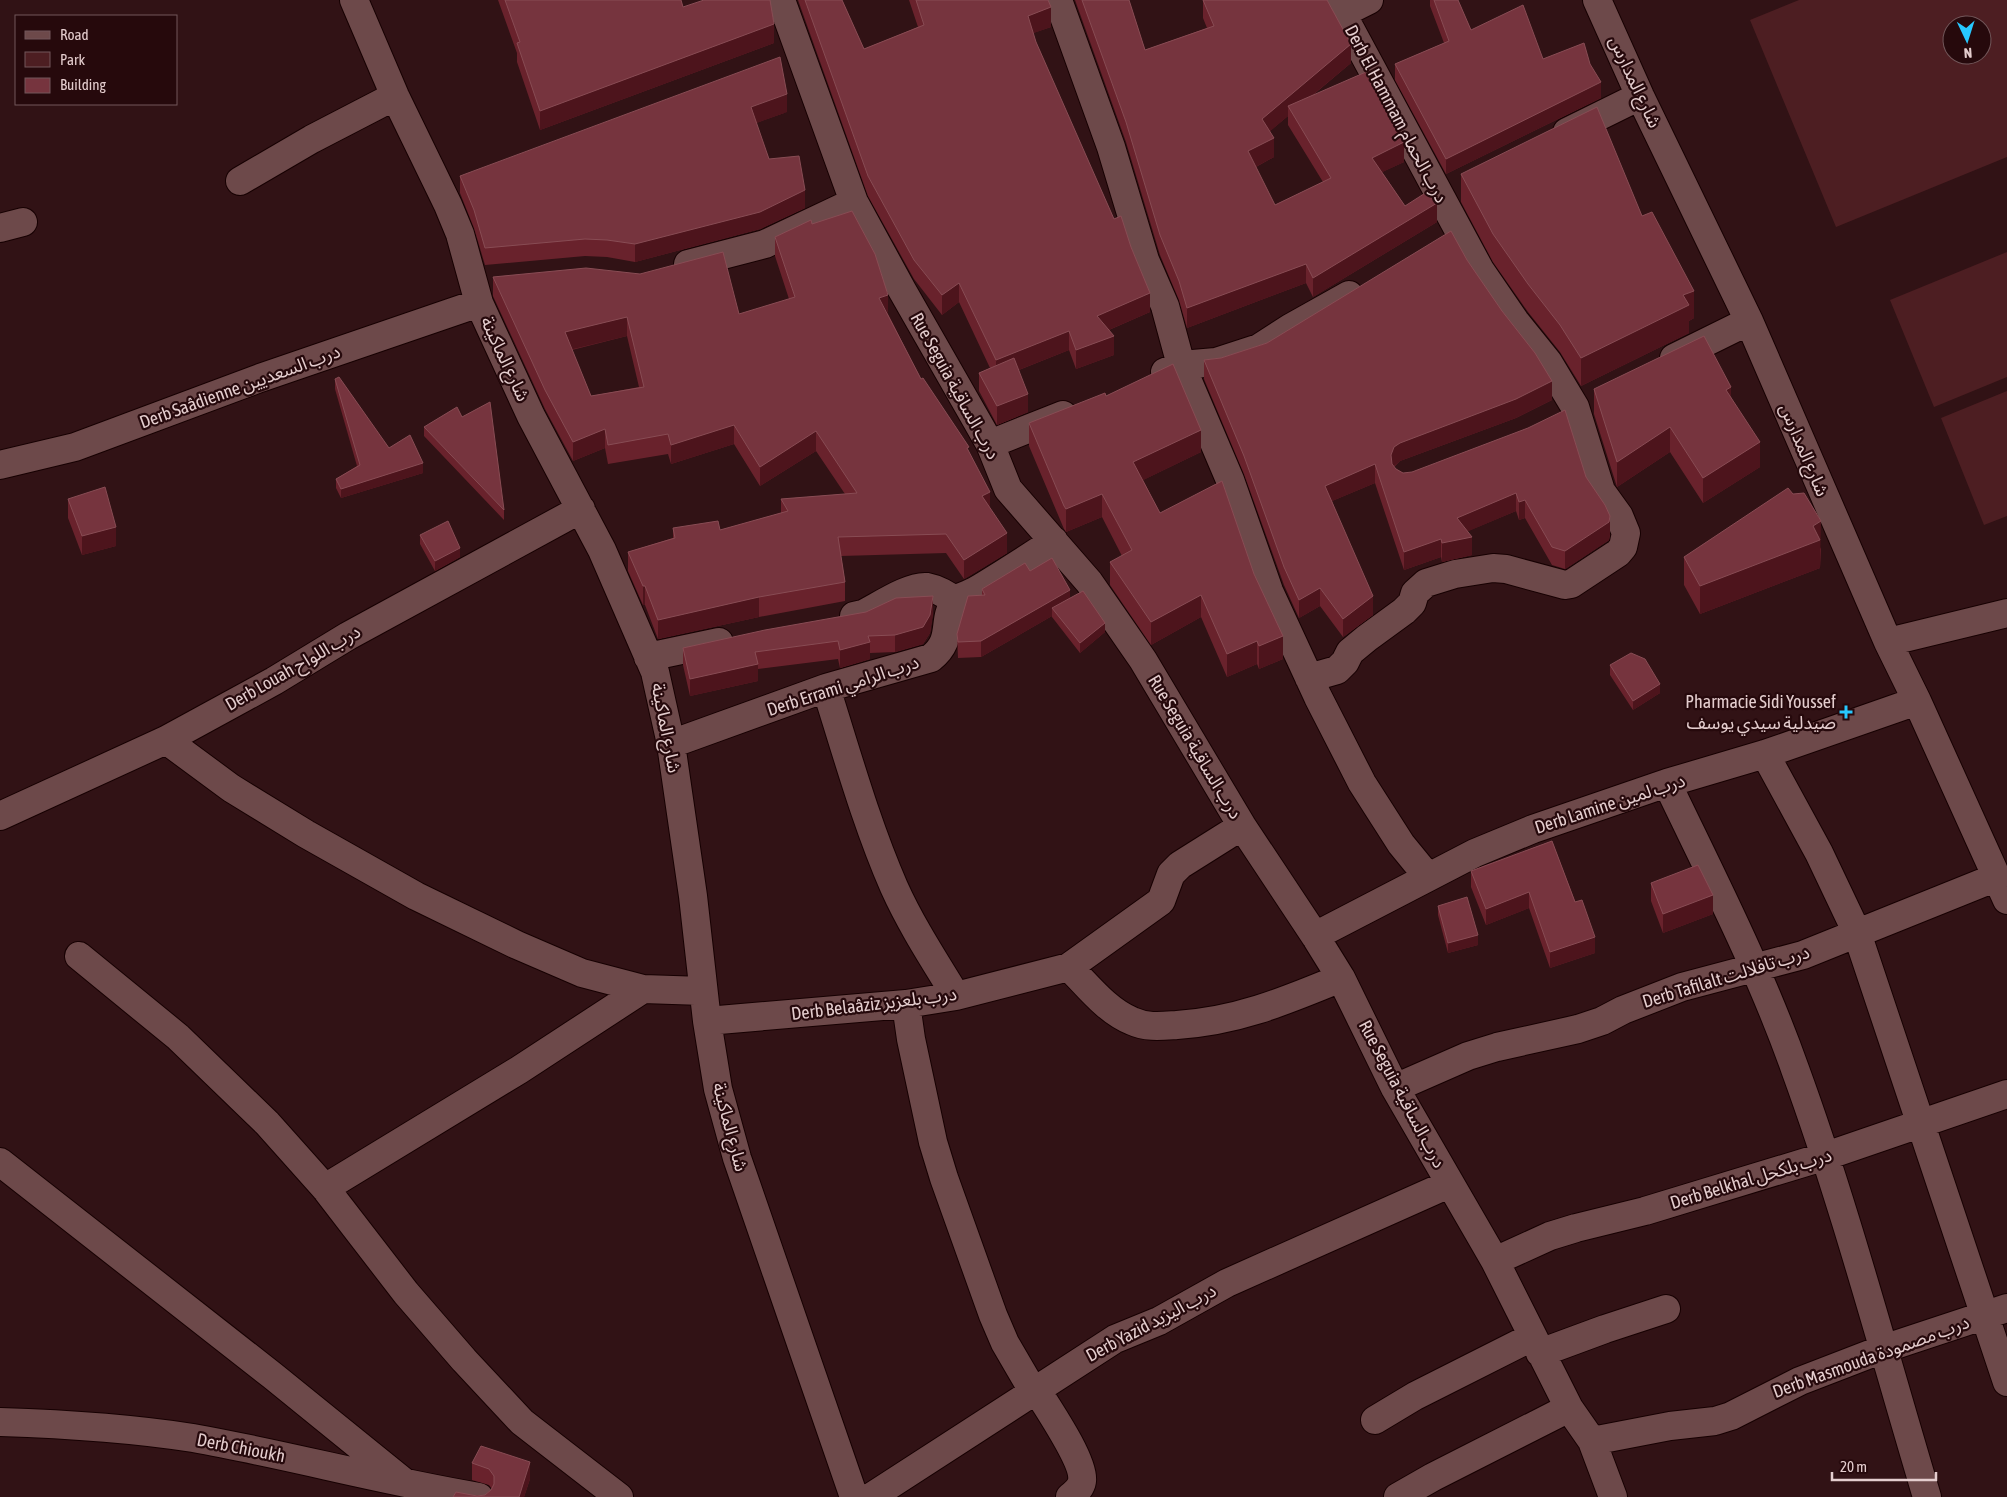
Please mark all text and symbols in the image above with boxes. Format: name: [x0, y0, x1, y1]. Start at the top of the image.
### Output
legend: [15, 15, 178, 105]
north arrow: [1942, 15, 1992, 65]
street label: Derb El Hammam درب الحمام: [1337, 21, 1452, 208]
text: Road: [60, 26, 89, 43]
street label: شارع المدارس: [1601, 33, 1666, 133]
text: N: [1963, 45, 1973, 61]
text: Park: [60, 51, 85, 68]
text: Building: [60, 76, 106, 93]
street label: Rue Seguia درب الساقية: [906, 309, 1004, 463]
street label: شارع الماكينة: [473, 313, 534, 406]
street label: Derb Saâdienne درب السعديين: [137, 340, 343, 434]
street label: شارع المدارس: [1772, 400, 1833, 501]
street label: Derb Louah درب اللواح: [221, 620, 366, 717]
street label: Derb Errami درب الرامي: [764, 651, 922, 723]
street label: Rue Seguia درب الساقية: [1143, 671, 1247, 823]
street label: شارع الماكينة: [644, 681, 686, 775]
place label: Pharmacie Sidi Youssef صيدلية سيدي يوسف: [1685, 691, 1836, 736]
marker: Pharmacie Sidi Youssef صيدلية سيدي يوسف: [1840, 706, 1852, 718]
street label: Derb Lamine درب لمين: [1532, 769, 1688, 839]
street label: Derb Tafilalt درب تافلالت: [1640, 941, 1812, 1013]
street label: Derb Belaâziz درب بلعزيز: [790, 983, 958, 1025]
street label: Rue Seguia درب الساقية: [1354, 1016, 1450, 1172]
street label: شارع الماكينة: [705, 1080, 752, 1175]
street label: Derb Belkhal درب بلكحل: [1668, 1144, 1834, 1214]
street label: Derb Yazid درب اليزيد: [1082, 1279, 1220, 1367]
street label: Derb Masmouda درب مصمودة: [1770, 1311, 1972, 1403]
street label: Derb Chioukh: [195, 1429, 287, 1466]
scale bar: [1832, 1450, 1936, 1482]
text: 20 m: [1840, 1458, 1867, 1475]

